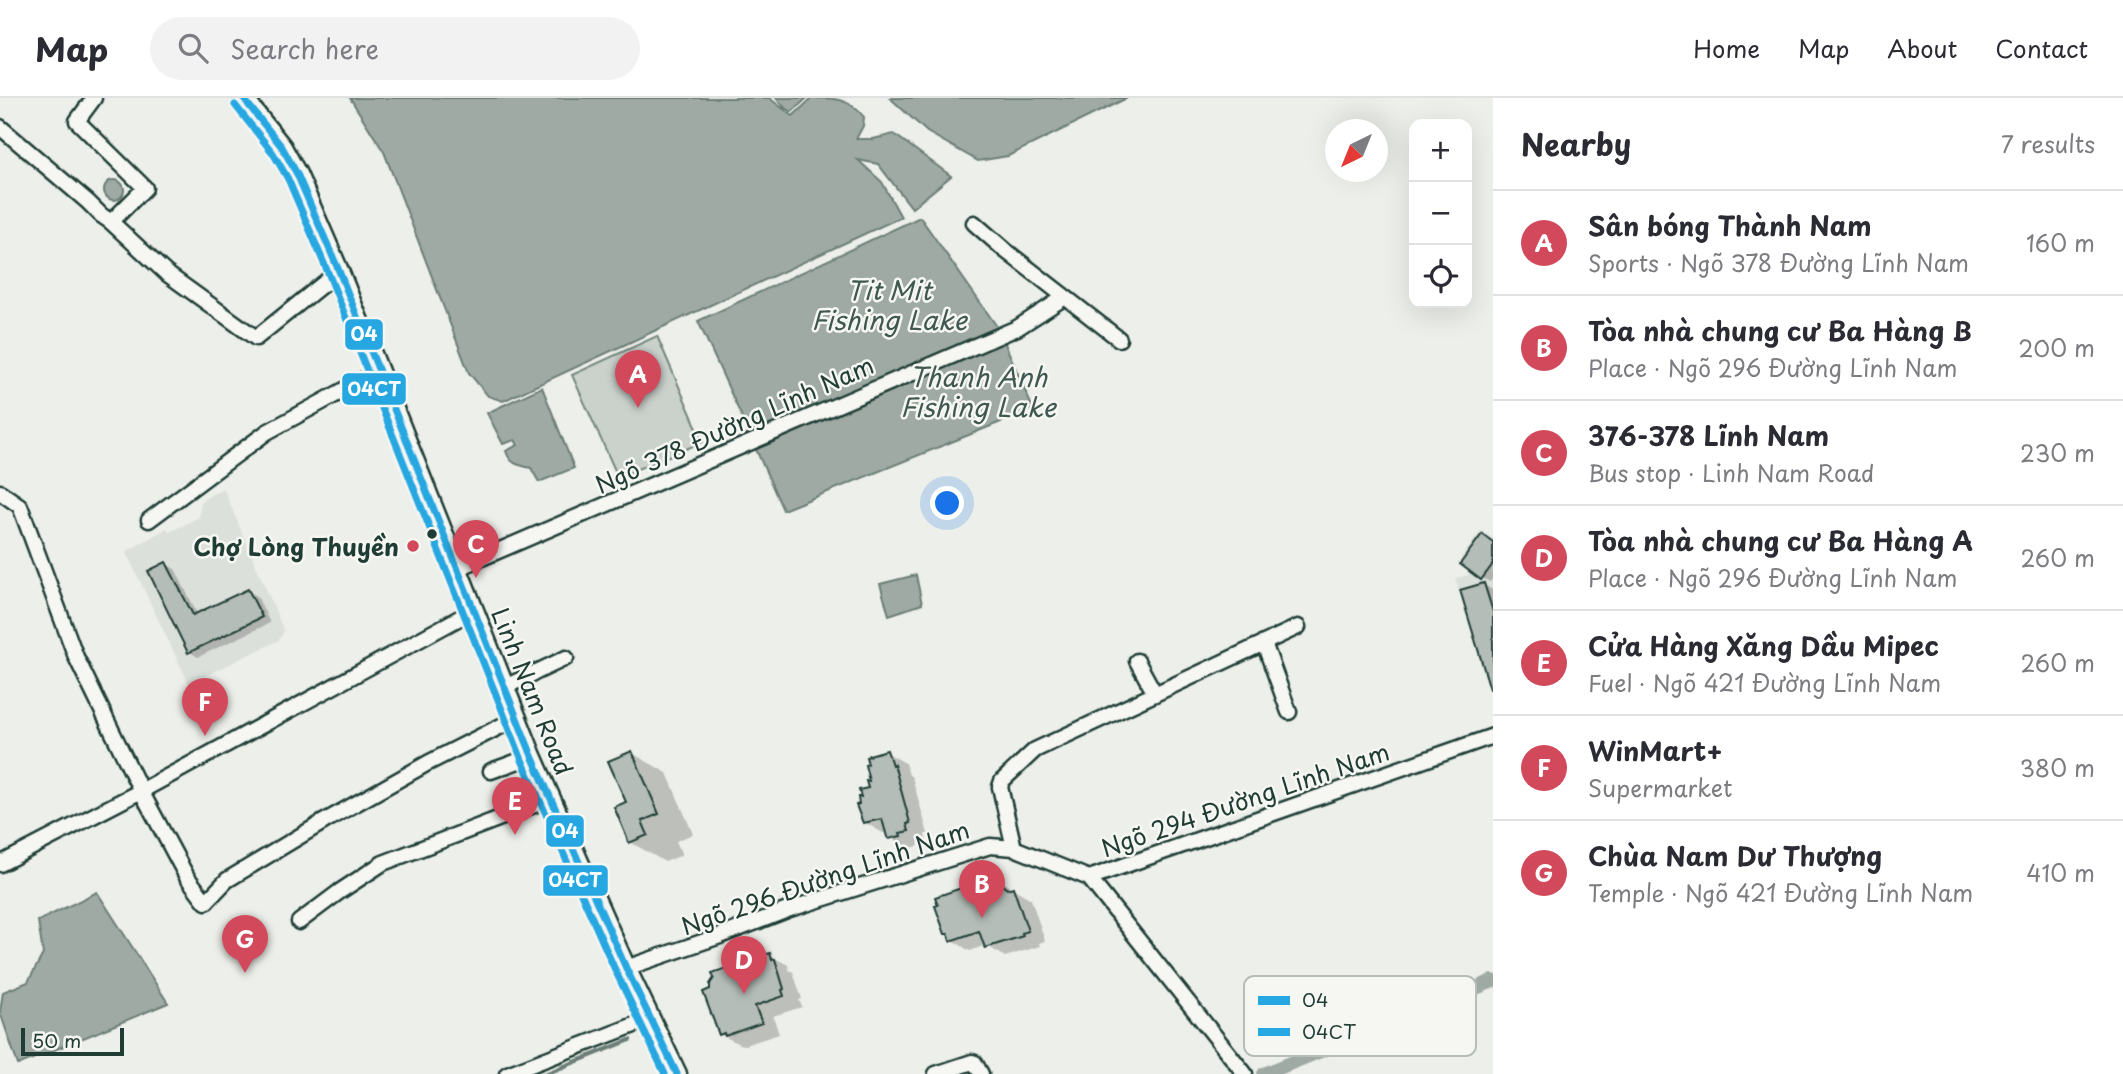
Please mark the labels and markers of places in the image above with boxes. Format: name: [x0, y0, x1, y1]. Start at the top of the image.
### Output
pin: A: [615, 350, 661, 408]
pin: C: [453, 520, 499, 578]
unlabelled marker: [425, 527, 439, 541]
place label: Chợ Lòng Thuyền: [193, 528, 399, 564]
marker: Chợ Lòng Thuyền: [405, 538, 421, 554]
pin: F: [182, 678, 228, 736]
pin: E: [492, 777, 538, 835]
pin: B: [959, 860, 1005, 918]
pin: G: [222, 915, 268, 973]
pin: D: [721, 936, 767, 994]

